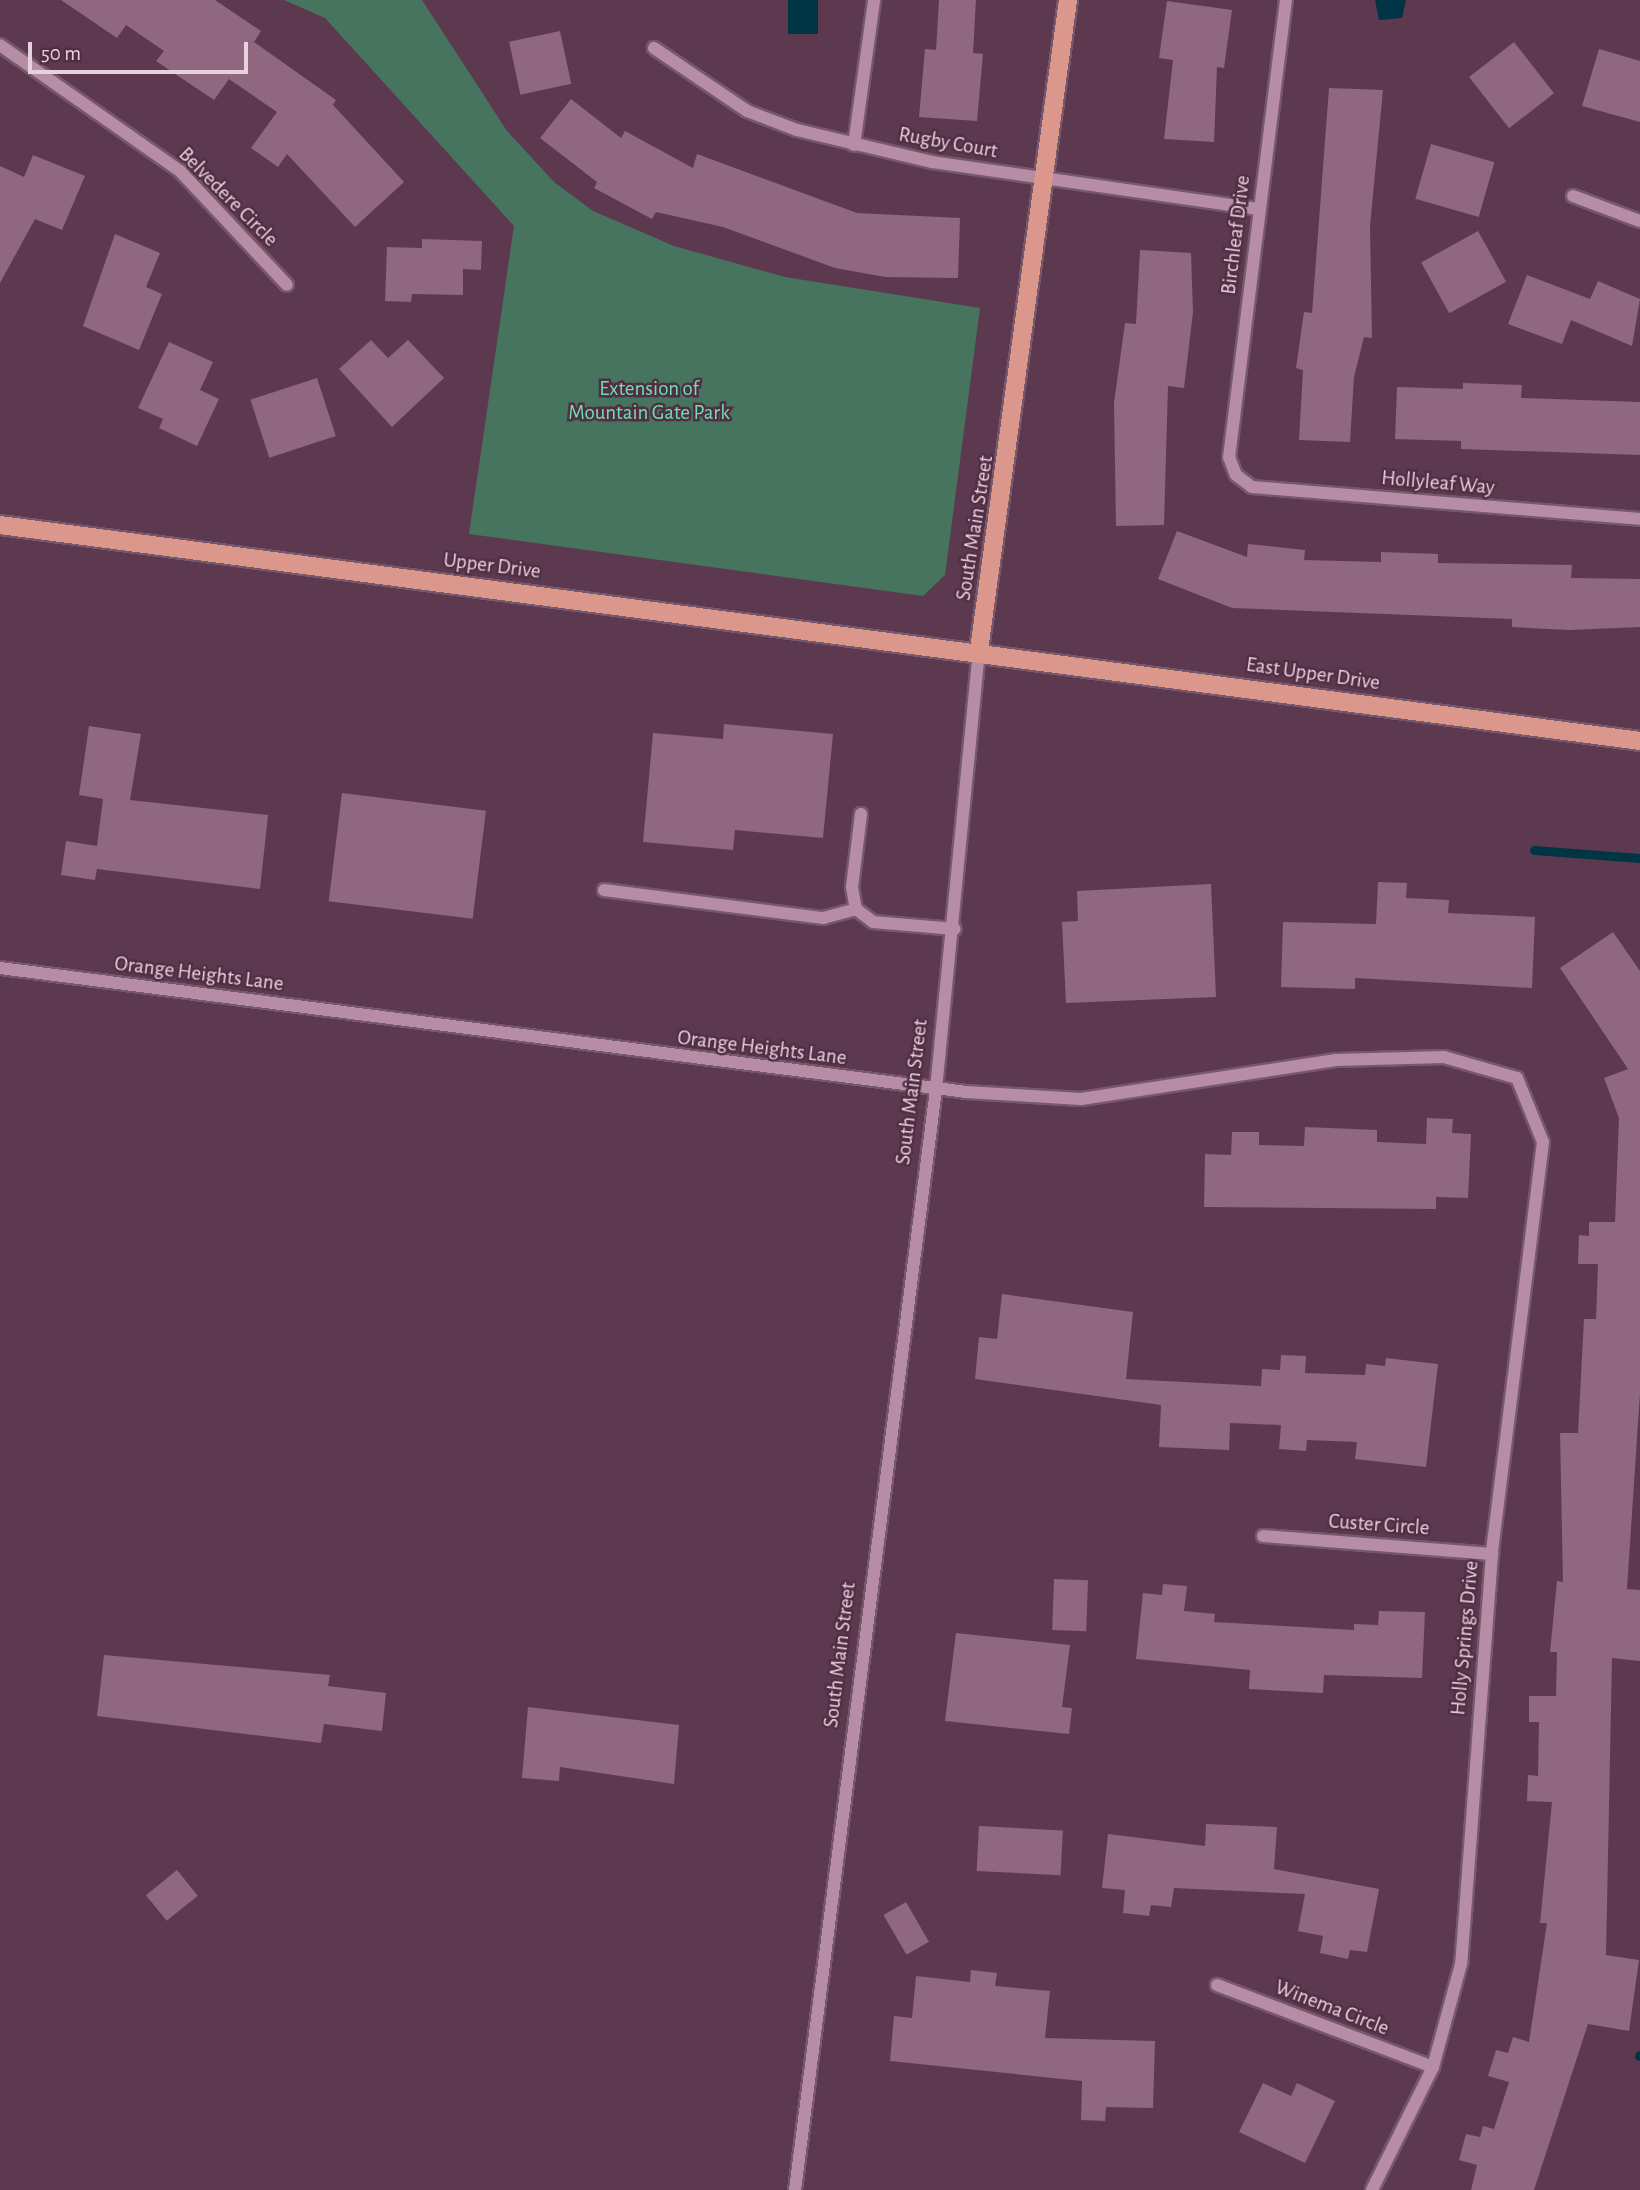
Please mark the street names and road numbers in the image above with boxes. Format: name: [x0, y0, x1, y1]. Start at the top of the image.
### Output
street label: Rugby Court: [897, 122, 999, 164]
street label: Belvedere Circle: [173, 142, 283, 252]
street label: Birchleaf Drive: [1216, 174, 1256, 296]
street label: South Main Street: [951, 454, 999, 602]
street label: Hollyleaf Way: [1380, 465, 1496, 501]
street label: Upper Drive: [442, 548, 542, 584]
street label: East Upper Drive: [1244, 652, 1382, 696]
street label: Orange Heights Lane: [113, 951, 285, 997]
street label: South Main Street: [891, 1018, 933, 1166]
street label: Orange Heights Lane: [676, 1025, 848, 1071]
street label: Custer Circle: [1328, 1509, 1430, 1541]
street label: Holly Springs Drive: [1446, 1560, 1484, 1716]
street label: South Main Street: [819, 1581, 861, 1729]
street label: Winema Circle: [1271, 1975, 1393, 2041]

